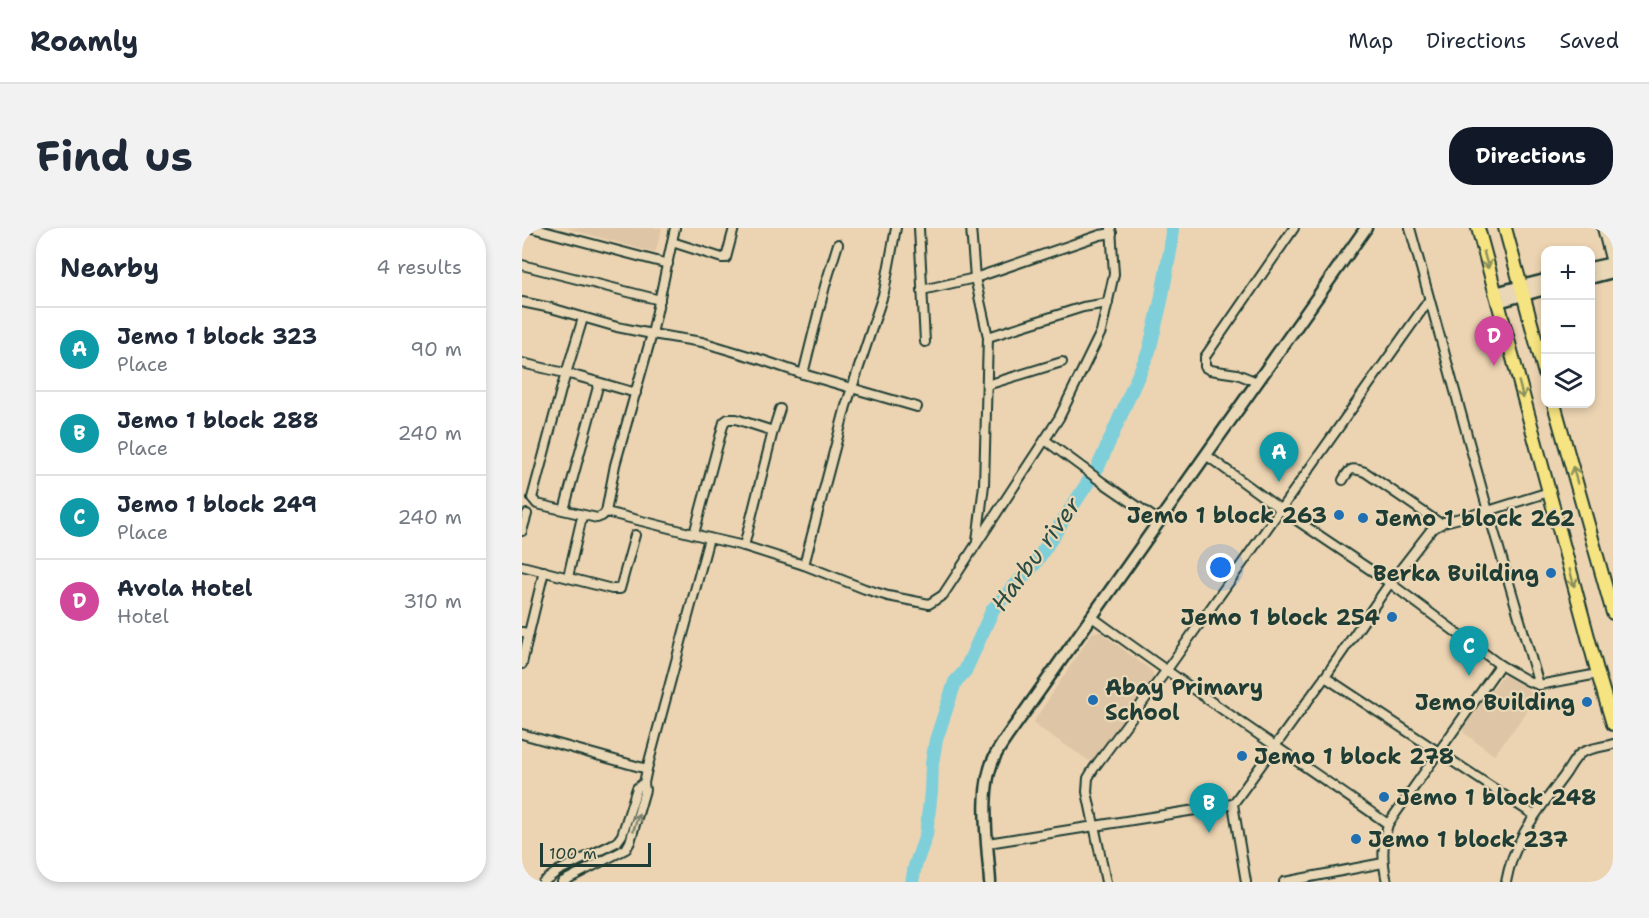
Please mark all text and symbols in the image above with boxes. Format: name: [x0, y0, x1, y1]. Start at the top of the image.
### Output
text: Roamly: [30, 22, 138, 60]
text: Map: [1348, 27, 1393, 55]
text: Directions: [1426, 27, 1526, 55]
text: Saved: [1559, 27, 1619, 55]
button: Directions: [1449, 127, 1613, 185]
text: Find us: [36, 128, 193, 184]
map controls: [1541, 246, 1595, 408]
button: +: [1541, 246, 1595, 300]
text: Nearby: [60, 250, 159, 285]
one-way arrow: [1481, 250, 1493, 269]
text: 4 results: [376, 254, 462, 280]
button: −: [1541, 300, 1595, 354]
pin: D: [1474, 316, 1514, 366]
text: Jemo 1 block 323: [117, 322, 317, 351]
text: A: [72, 336, 87, 362]
text: 90 m: [410, 336, 462, 362]
text: Place: [117, 351, 168, 377]
button: layers: [1541, 354, 1595, 408]
one-way arrow: [1516, 380, 1527, 399]
text: Jemo 1 block 288: [117, 406, 318, 435]
text: B: [73, 420, 86, 446]
text: 240 m: [397, 420, 462, 446]
pin: A: [1260, 432, 1299, 482]
text: Place: [117, 435, 168, 461]
one-way arrow: [1568, 466, 1580, 485]
text: Jemo 1 block 249: [117, 490, 317, 519]
water label: Harbu river: [984, 490, 1089, 618]
place label: Jemo 1 block 263: [1127, 501, 1327, 530]
text: C: [73, 504, 86, 530]
text: 240 m: [397, 504, 462, 530]
place label: Jemo 1 block 262: [1375, 504, 1575, 533]
marker: Jemo 1 block 263: [1332, 508, 1346, 522]
marker: Jemo 1 block 262: [1356, 511, 1370, 525]
text: Place: [117, 519, 168, 545]
your location: [1206, 553, 1235, 582]
place label: Berka Building: [1373, 559, 1539, 588]
marker: Berka Building: [1544, 566, 1558, 580]
one-way arrow: [1567, 568, 1578, 587]
text: Avola Hotel: [117, 574, 252, 603]
text: D: [72, 588, 87, 614]
text: 310 m: [403, 588, 462, 614]
text: Hotel: [117, 603, 169, 629]
place label: Jemo 1 block 254: [1181, 603, 1381, 632]
marker: Jemo 1 block 254: [1385, 610, 1399, 624]
pin: C: [1450, 626, 1488, 676]
place label: Abay Primary School: [1105, 673, 1263, 727]
place label: Jemo Building: [1415, 688, 1575, 717]
marker: Abay Primary School: [1086, 693, 1100, 707]
marker: Jemo Building: [1580, 695, 1594, 709]
place label: Jemo 1 block 278: [1254, 742, 1454, 771]
marker: Jemo 1 block 278: [1235, 749, 1249, 763]
place label: Jemo 1 block 248: [1396, 783, 1596, 812]
pin: B: [1190, 784, 1228, 833]
marker: Jemo 1 block 248: [1377, 790, 1391, 804]
one-way arrow: [631, 813, 642, 832]
place label: Jemo 1 block 237: [1368, 825, 1568, 854]
marker: Jemo 1 block 237: [1349, 832, 1363, 846]
scale bar: [540, 840, 651, 868]
text: 100 m: [549, 843, 597, 864]

